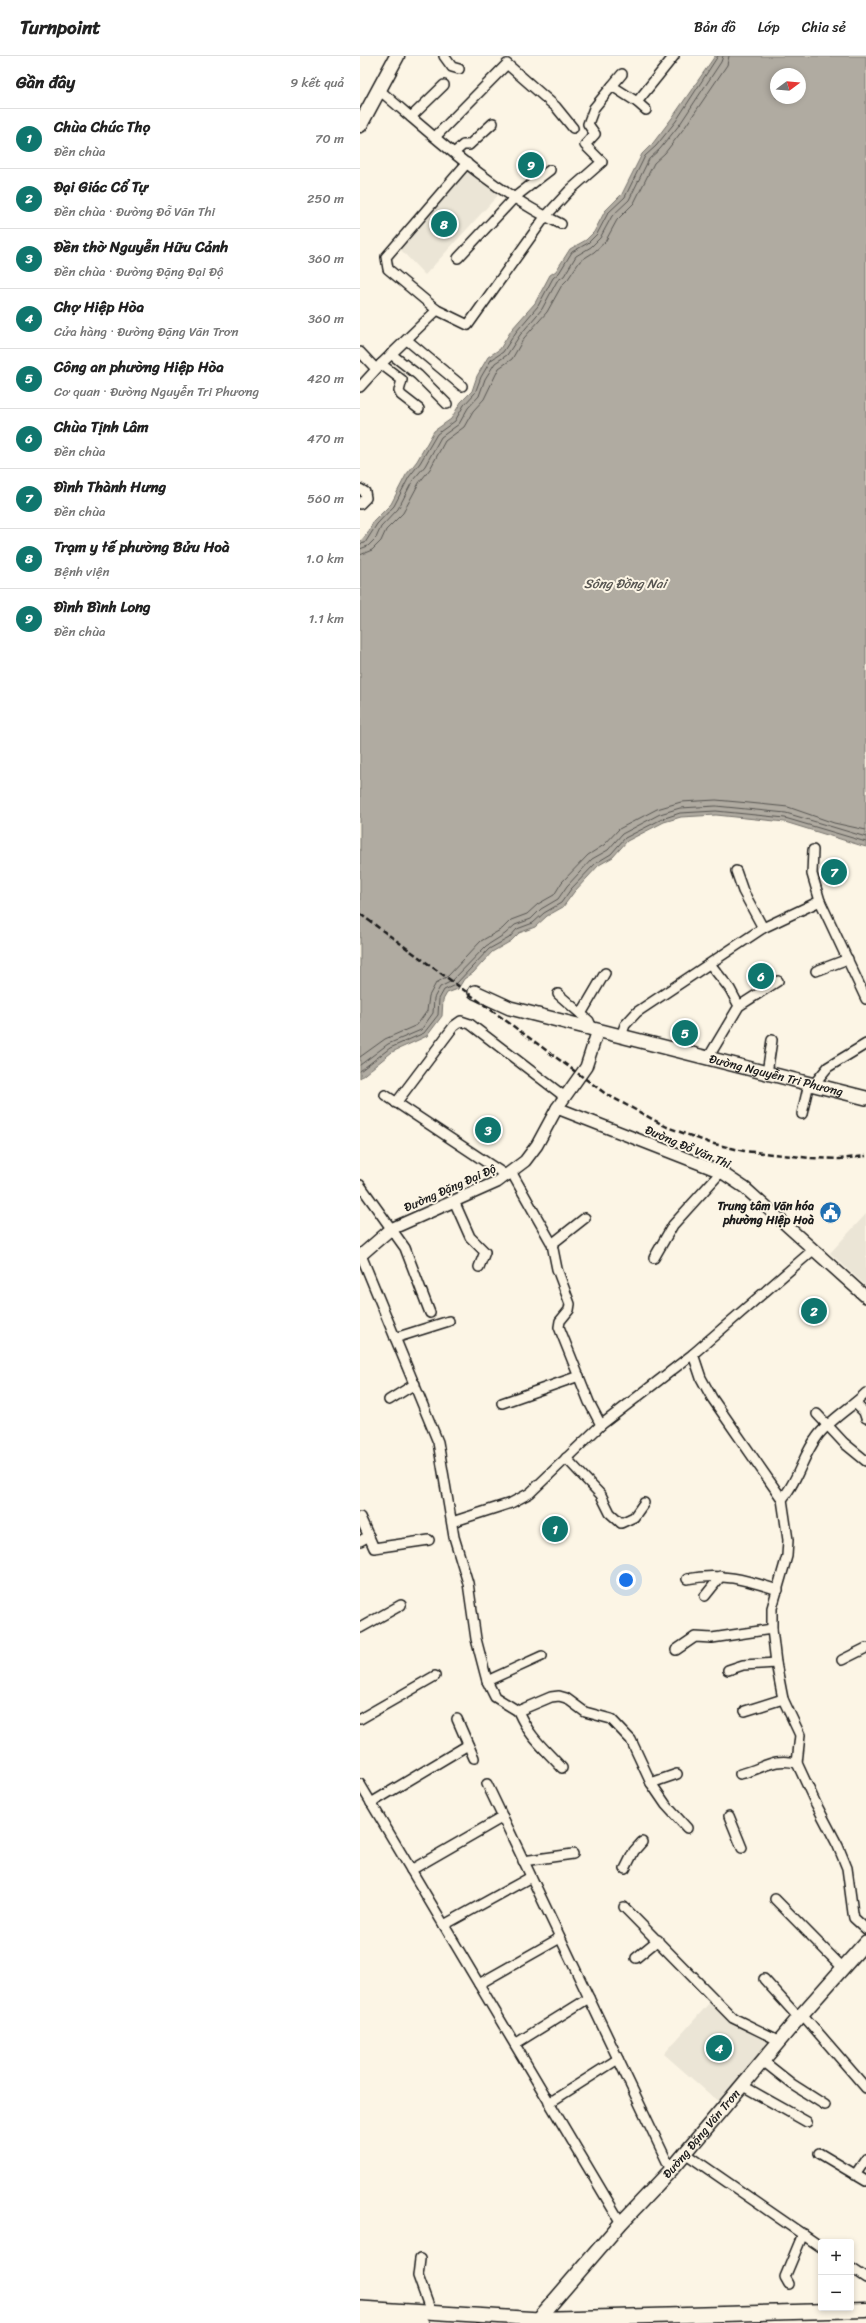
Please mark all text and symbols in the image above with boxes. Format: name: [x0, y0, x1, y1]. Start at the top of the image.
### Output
text: Turnpoint: [20, 11, 101, 44]
text: Bản đồ: [694, 15, 736, 40]
text: Lớp: [758, 15, 780, 40]
text: Chia sẻ: [802, 15, 846, 40]
text: Gần đây: [16, 67, 75, 97]
north arrow: [770, 68, 806, 104]
text: 9 kết quả: [290, 71, 344, 94]
text: Chùa Chúc Thọ: [54, 114, 150, 140]
text: 1: [26, 127, 32, 150]
text: 70 m: [315, 127, 344, 150]
text: Đền chùa: [54, 140, 106, 163]
pin: 9: [518, 150, 544, 180]
text: Đại Giác Cổ Tự: [54, 174, 148, 200]
text: 2: [25, 187, 33, 210]
text: 250 m: [307, 187, 344, 210]
text: Đền chùa · Đường Đỗ Văn Thi: [54, 200, 215, 223]
pin: 8: [431, 209, 457, 239]
text: Đền thờ Nguyễn Hữu Cảnh: [54, 234, 228, 260]
text: 3: [25, 247, 33, 270]
text: 360 m: [308, 247, 344, 270]
text: Đền chùa · Đường Đặng Đại Độ: [54, 260, 223, 283]
text: Chợ Hiệp Hòa: [54, 294, 144, 320]
text: 4: [25, 307, 33, 330]
text: 360 m: [308, 307, 344, 330]
text: Cửa hàng · Đường Đặng Văn Trơn: [54, 320, 239, 343]
text: Công an phường Hiệp Hòa: [54, 354, 224, 380]
text: 5: [25, 367, 33, 390]
text: 420 m: [307, 367, 344, 390]
text: Cơ quan · Đường Nguyễn Tri Phương: [54, 380, 259, 403]
text: Chùa Tịnh Lâm: [54, 414, 149, 440]
text: 6: [25, 427, 33, 450]
text: 470 m: [307, 427, 344, 450]
text: Đền chùa: [54, 440, 106, 463]
text: Đình Thành Hưng: [54, 474, 166, 500]
text: 7: [25, 487, 33, 510]
text: 560 m: [307, 487, 344, 510]
text: Đền chùa: [54, 500, 106, 523]
text: Trạm y tế phường Bửu Hoà: [54, 534, 230, 560]
text: 8: [25, 547, 33, 570]
text: 1.0 km: [306, 547, 344, 570]
text: Bệnh viện: [54, 560, 109, 583]
water label: Sông Đồng Nai: [584, 572, 668, 595]
text: Đình Bình Long: [54, 594, 151, 620]
text: 9: [25, 607, 33, 630]
text: 1.1 km: [309, 607, 344, 630]
text: Đền chùa: [54, 620, 106, 643]
pin: 7: [821, 857, 847, 887]
pin: 6: [748, 961, 774, 991]
pin: 5: [672, 1018, 698, 1048]
street label: Đường Nguyễn Tri Phương: [707, 1048, 846, 1103]
pin: 3: [475, 1115, 501, 1145]
street label: Đường Đỗ Văn Thi: [642, 1119, 735, 1175]
street label: Đường Đặng Đại Độ: [400, 1157, 501, 1218]
place label: Trung tâm Văn hóa phường Hiệp Hoà: [717, 1195, 814, 1231]
public building icon: Trung tâm Văn hóa phường Hiệp Hoà: [817, 1200, 843, 1226]
pin: 2: [801, 1296, 827, 1326]
pin: 1: [542, 1514, 568, 1544]
your location: [616, 1570, 636, 1590]
pin: 4: [706, 2033, 732, 2063]
street label: Đường Đặng Văn Trơn: [657, 2083, 746, 2184]
map controls: [818, 2239, 854, 2311]
button: +: [818, 2239, 854, 2275]
button: −: [818, 2275, 854, 2311]

